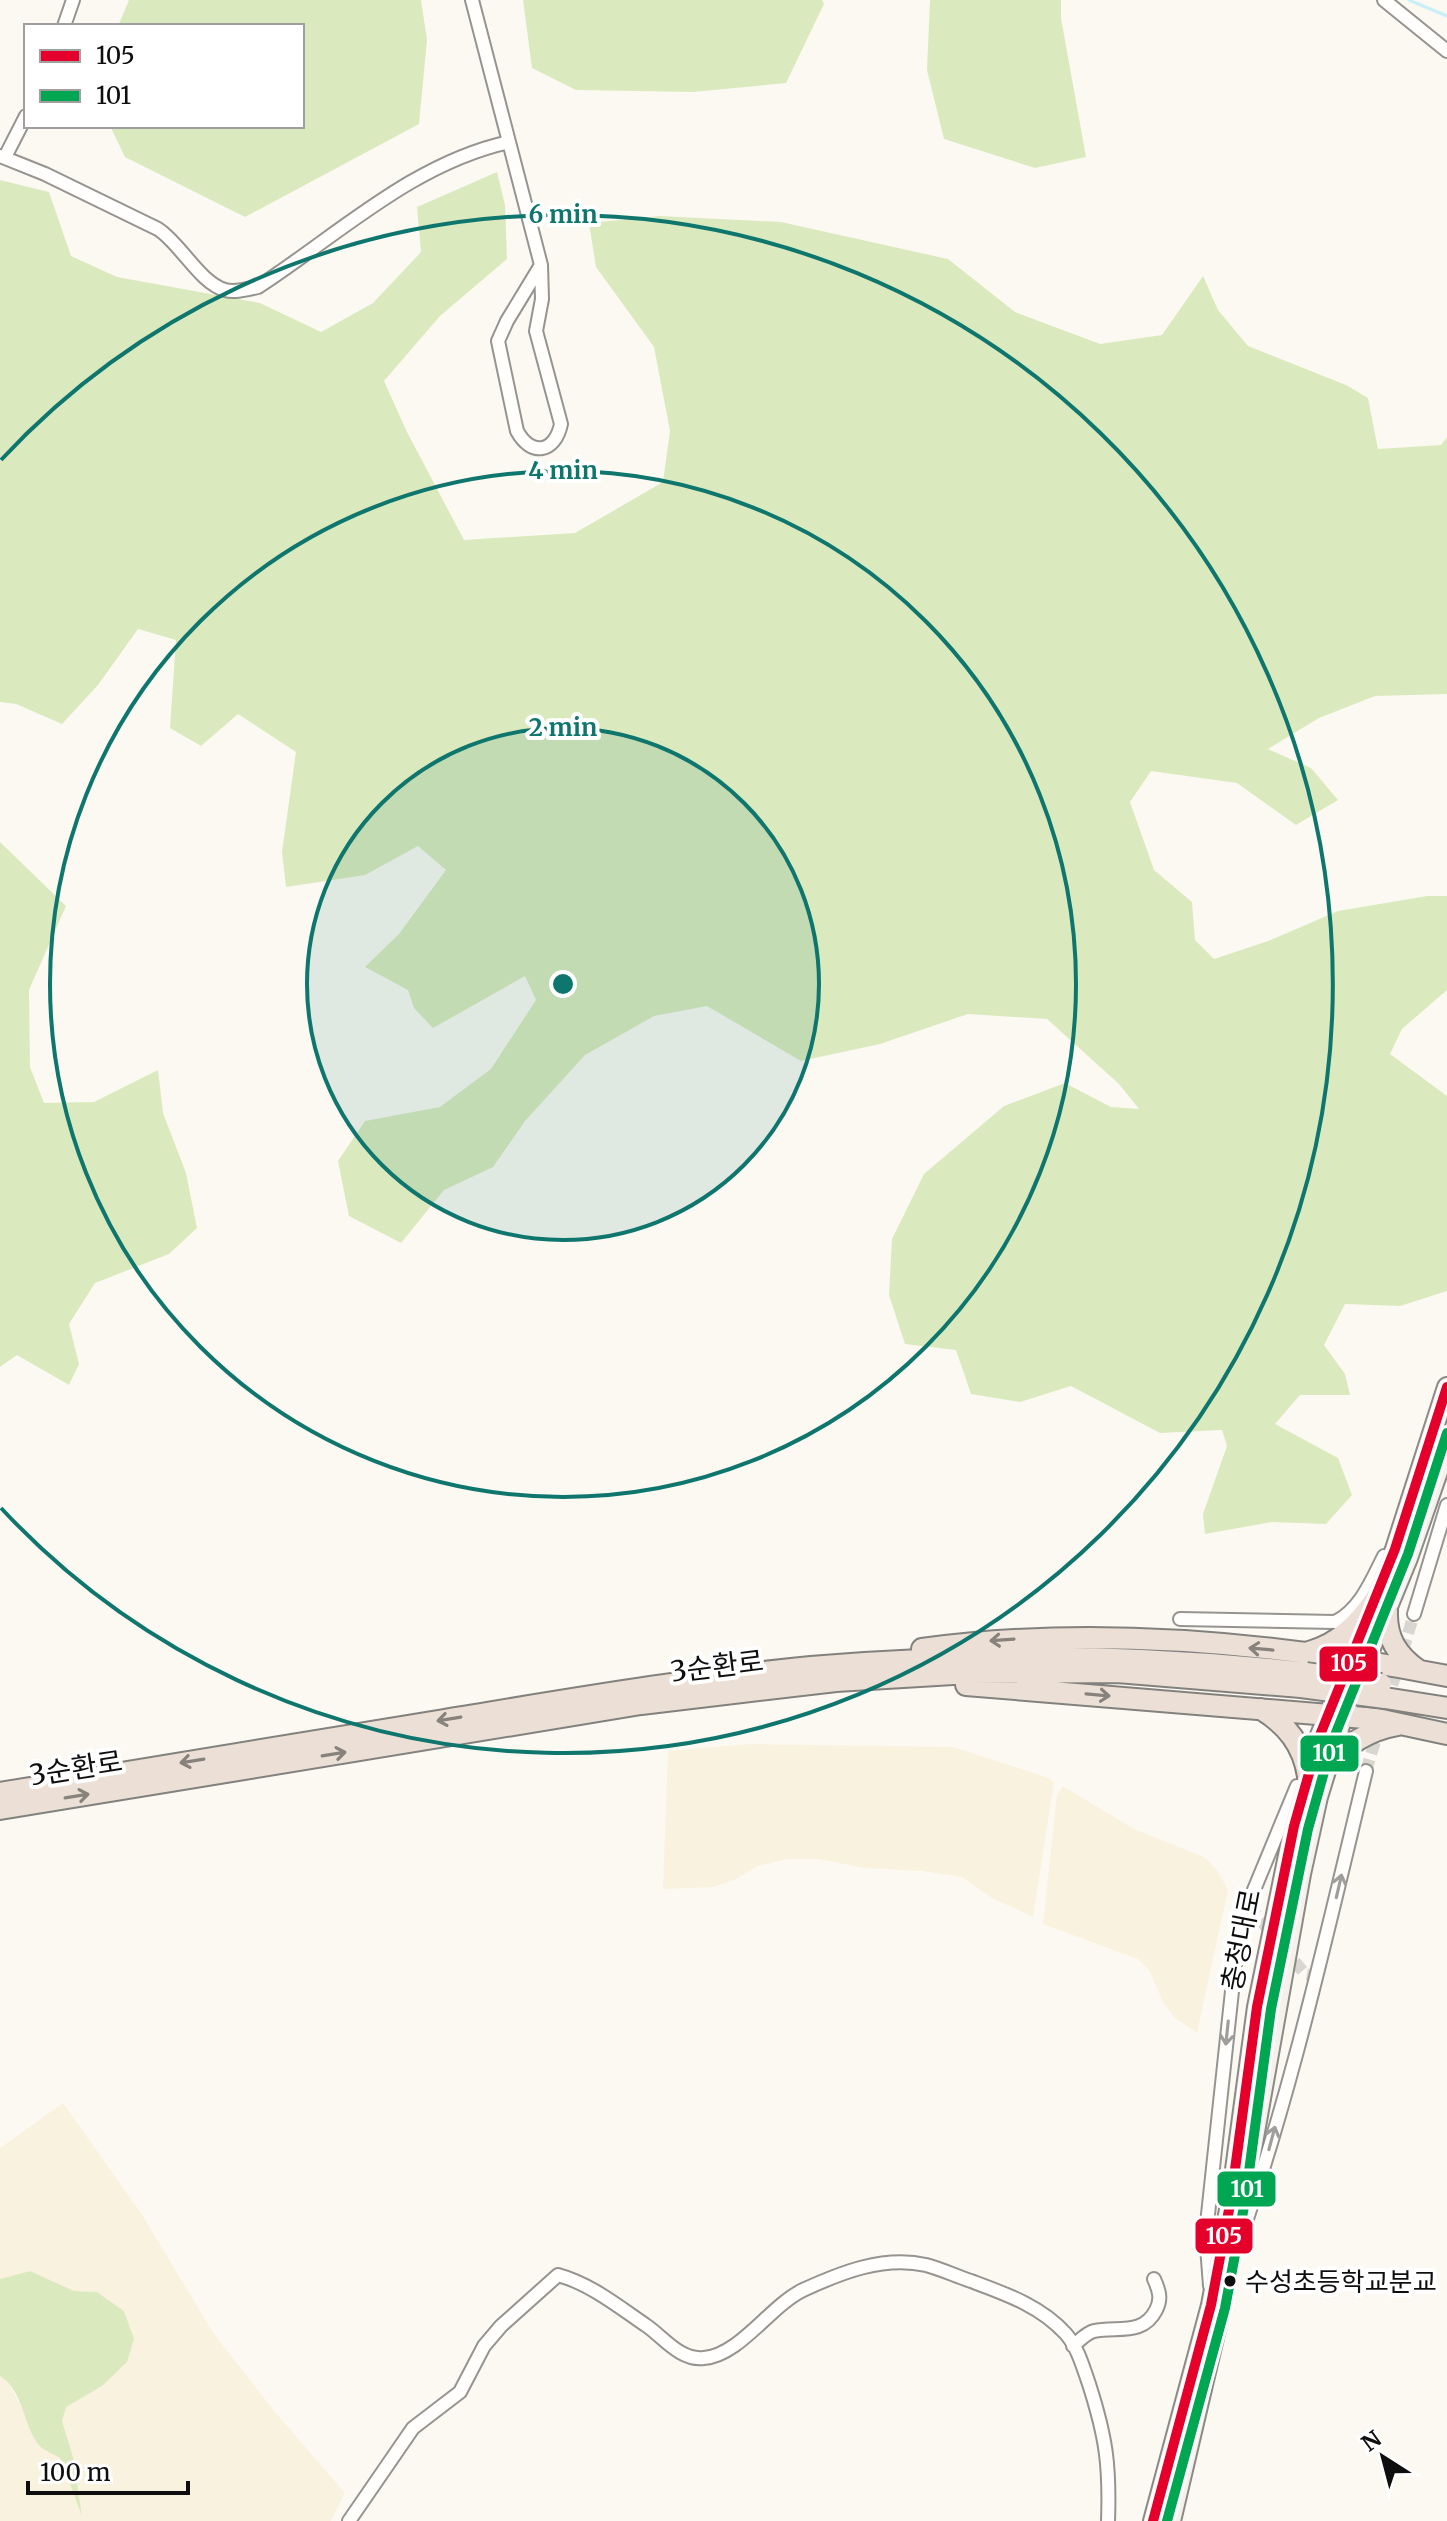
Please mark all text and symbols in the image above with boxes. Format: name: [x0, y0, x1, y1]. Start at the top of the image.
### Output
legend: [24, 24, 304, 128]
text: 105: [96, 40, 135, 71]
text: 101: [96, 80, 131, 111]
text: 6 min: [529, 199, 598, 230]
text: 4 min: [528, 455, 598, 486]
text: 2 min: [529, 712, 597, 743]
centre of rings: [549, 970, 577, 998]
one-way arrow: [989, 1633, 1016, 1648]
street label: 3순환로: [668, 1642, 766, 1690]
one-way arrow: [1248, 1642, 1275, 1657]
line badge: 105: [1318, 1645, 1379, 1683]
text: 105: [1331, 1649, 1367, 1677]
one-way arrow: [1084, 1688, 1110, 1703]
one-way arrow: [437, 1712, 462, 1727]
line badge: 101: [1299, 1734, 1360, 1773]
text: 101: [1312, 1739, 1346, 1767]
street label: 3순환로: [27, 1743, 125, 1793]
one-way arrow: [320, 1746, 346, 1761]
one-way arrow: [180, 1754, 206, 1769]
one-way arrow: [64, 1788, 89, 1803]
one-way arrow: [1332, 1874, 1347, 1900]
street label: 충청대로: [1213, 1886, 1269, 1994]
one-way arrow: [1220, 2019, 1235, 2046]
one-way arrow: [1266, 2125, 1281, 2151]
line badge: 101: [1216, 2170, 1277, 2208]
text: 101: [1230, 2175, 1264, 2203]
line badge: 105: [1194, 2217, 1254, 2255]
text: 105: [1206, 2222, 1242, 2250]
place label: 수성초등학교분교: [1245, 2265, 1436, 2298]
marker: 수성초등학교분교: [1222, 2273, 1238, 2289]
north arrow: [1343, 2417, 1423, 2497]
text: N: [1356, 2424, 1387, 2457]
scale bar: [28, 2445, 188, 2495]
text: 100 m: [40, 2457, 111, 2488]

